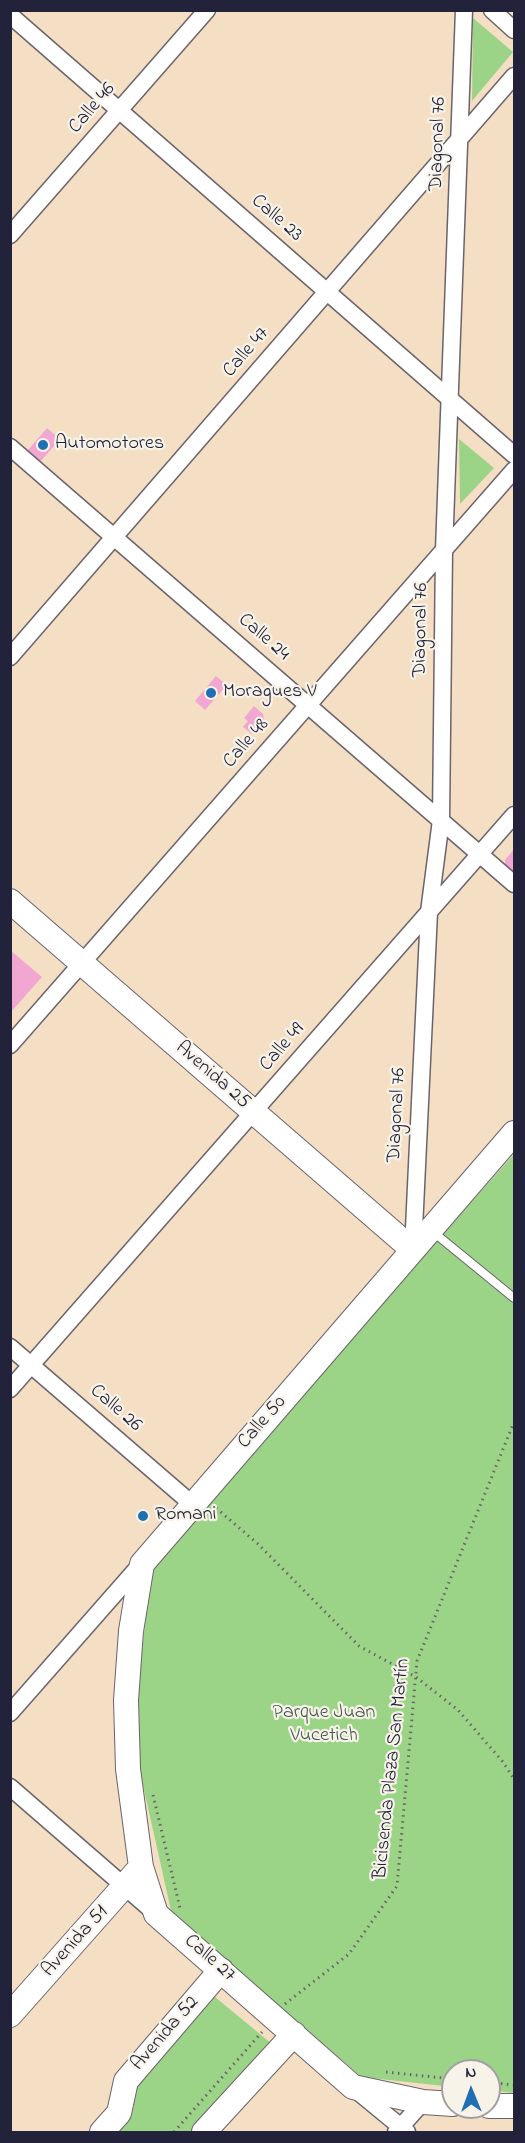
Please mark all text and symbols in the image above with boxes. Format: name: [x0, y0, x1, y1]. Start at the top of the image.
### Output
street label: Calle 46: [64, 79, 122, 139]
street label: Diagonal 76: [425, 96, 453, 192]
street label: Calle 23: [245, 190, 307, 248]
street label: Calle 47: [219, 323, 275, 383]
place label: Automotores: [55, 433, 164, 457]
marker: Automotores: [36, 438, 50, 452]
street label: Diagonal 76: [409, 583, 435, 677]
street label: Calle 24: [232, 609, 294, 667]
place label: Moragues V: [223, 681, 316, 705]
marker: Moragues V: [204, 686, 218, 700]
street label: Calle 48: [219, 714, 275, 774]
street label: Calle 49: [255, 1019, 311, 1077]
street label: Avenida 25: [170, 1037, 254, 1115]
street label: Diagonal 76: [384, 1067, 412, 1163]
street label: Calle 26: [84, 1380, 146, 1438]
street label: Calle 50: [233, 1392, 293, 1454]
place label: Romani: [155, 1504, 216, 1528]
marker: Romani: [136, 1509, 150, 1523]
street label: Bicisenda Plaza San Martín: [369, 1657, 417, 1881]
park label: Parque Juan Vucetich: [273, 1702, 375, 1749]
street label: Avenida 51: [38, 1901, 114, 1983]
street label: Calle 27: [178, 1930, 240, 1988]
street label: Avenida 52: [127, 1992, 205, 2076]
north arrow: [441, 2059, 501, 2119]
text: N: [465, 2061, 476, 2085]

